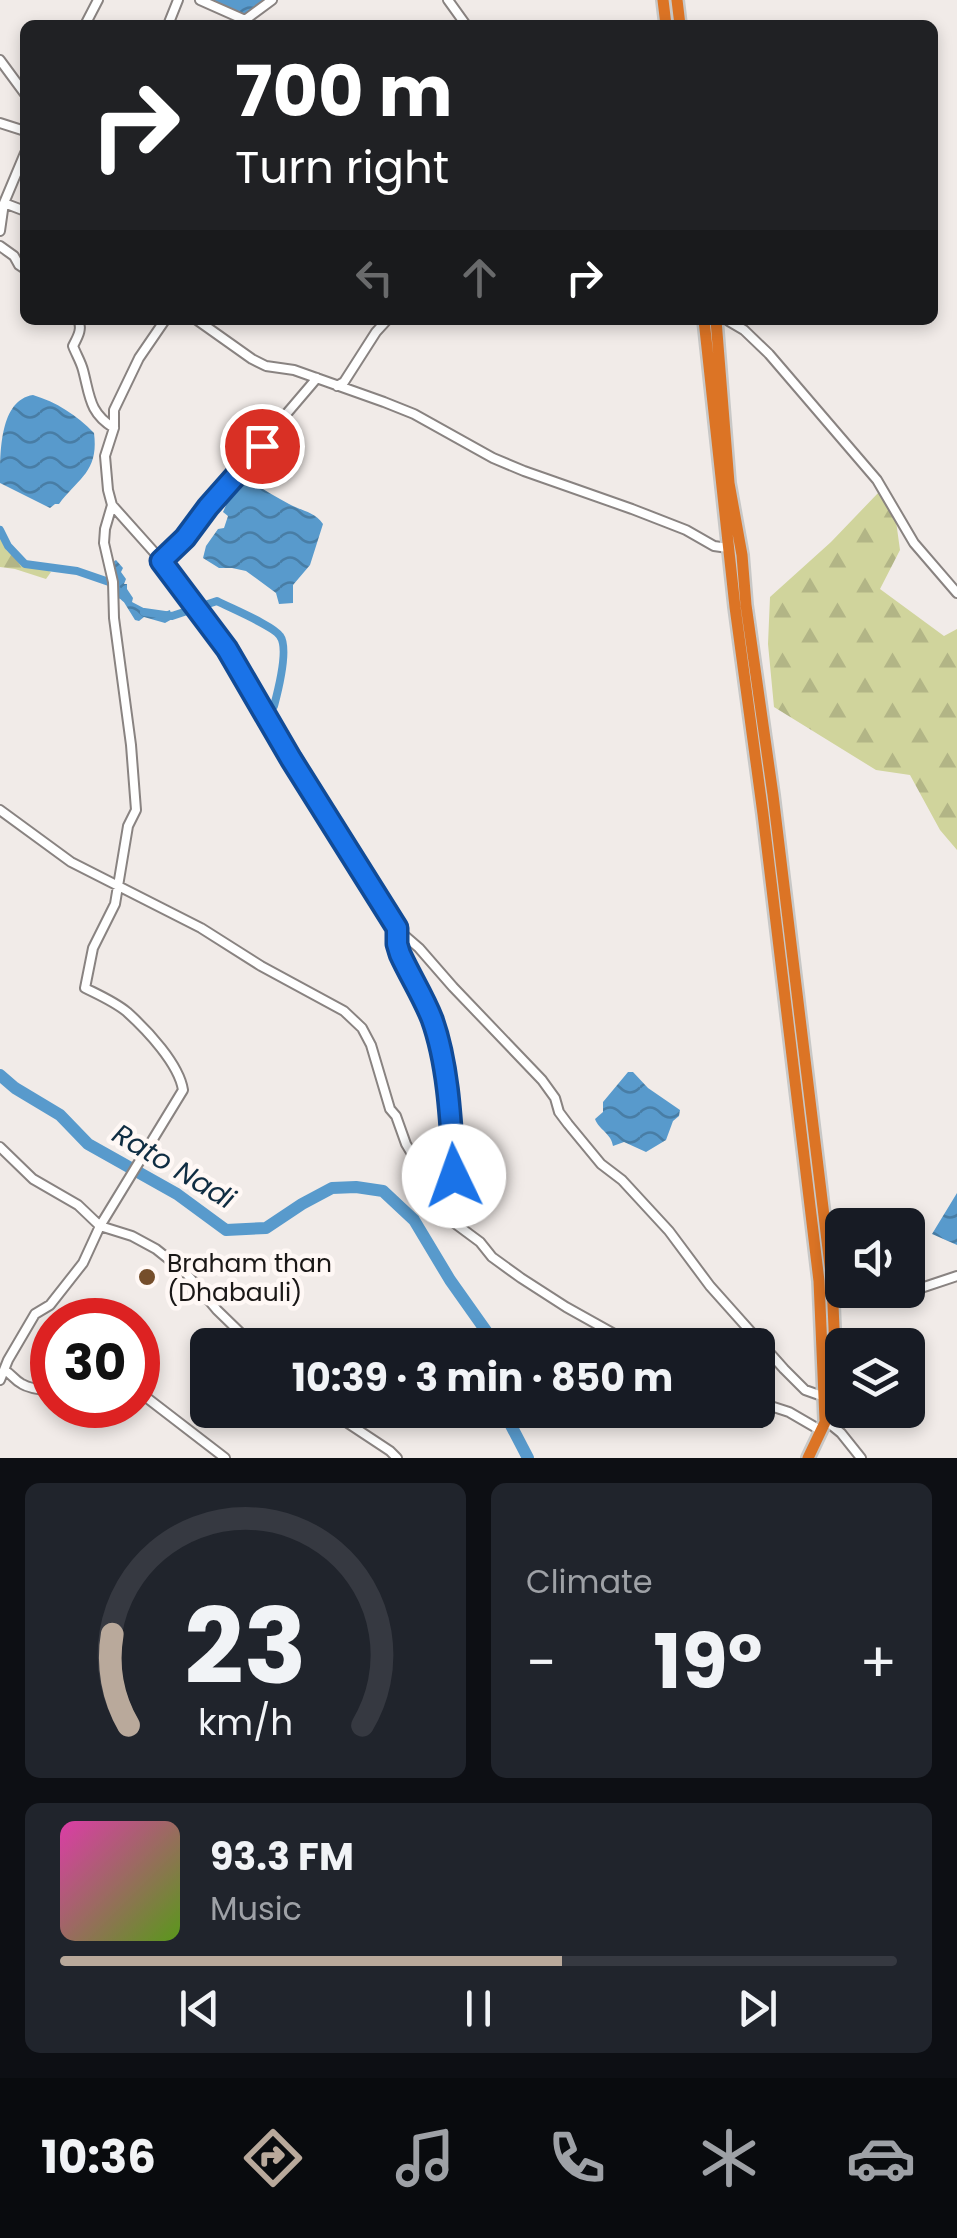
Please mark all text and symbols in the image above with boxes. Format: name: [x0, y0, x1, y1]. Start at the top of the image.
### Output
text: 700 m: [235, 42, 453, 141]
icon: right: [70, 60, 200, 190]
text: Turn right: [235, 136, 449, 199]
icon: left: [347, 250, 402, 305]
icon: ahead: [452, 250, 507, 305]
icon: right: [557, 250, 612, 305]
pin: [220, 404, 305, 489]
icon: arrive: [235, 419, 290, 474]
water label: Rato Nadi: [105, 1114, 243, 1219]
position arrow: [402, 1124, 506, 1228]
map controls: [825, 1208, 925, 1428]
button: sound: [825, 1208, 925, 1308]
place label: Braham than (Dhabauli): [167, 1246, 332, 1310]
marker: Braham than (Dhabauli): [136, 1266, 158, 1288]
speed limit sign: 30: [30, 1298, 160, 1428]
button: layers: [825, 1328, 925, 1428]
text: 10:39 · 3 min · 850 m: [292, 1351, 673, 1404]
text: Climate: [526, 1559, 653, 1604]
text: 23: [184, 1574, 307, 1719]
text: 19°: [653, 1609, 762, 1714]
text: −: [526, 1624, 556, 1701]
text: +: [859, 1624, 897, 1701]
text: km/h: [198, 1697, 293, 1748]
text: 93.3 FM: [210, 1830, 354, 1883]
text: Music: [210, 1886, 302, 1931]
icon: previous: [172, 1981, 227, 2036]
icon: pause: [451, 1981, 506, 2036]
icon: next: [730, 1981, 785, 2036]
icon: directions: [238, 2123, 308, 2193]
icon: music: [390, 2123, 460, 2193]
icon: phone: [542, 2123, 612, 2193]
icon: climate: [694, 2123, 764, 2193]
icon: car: [846, 2123, 916, 2193]
text: 10:36: [41, 2126, 156, 2189]

